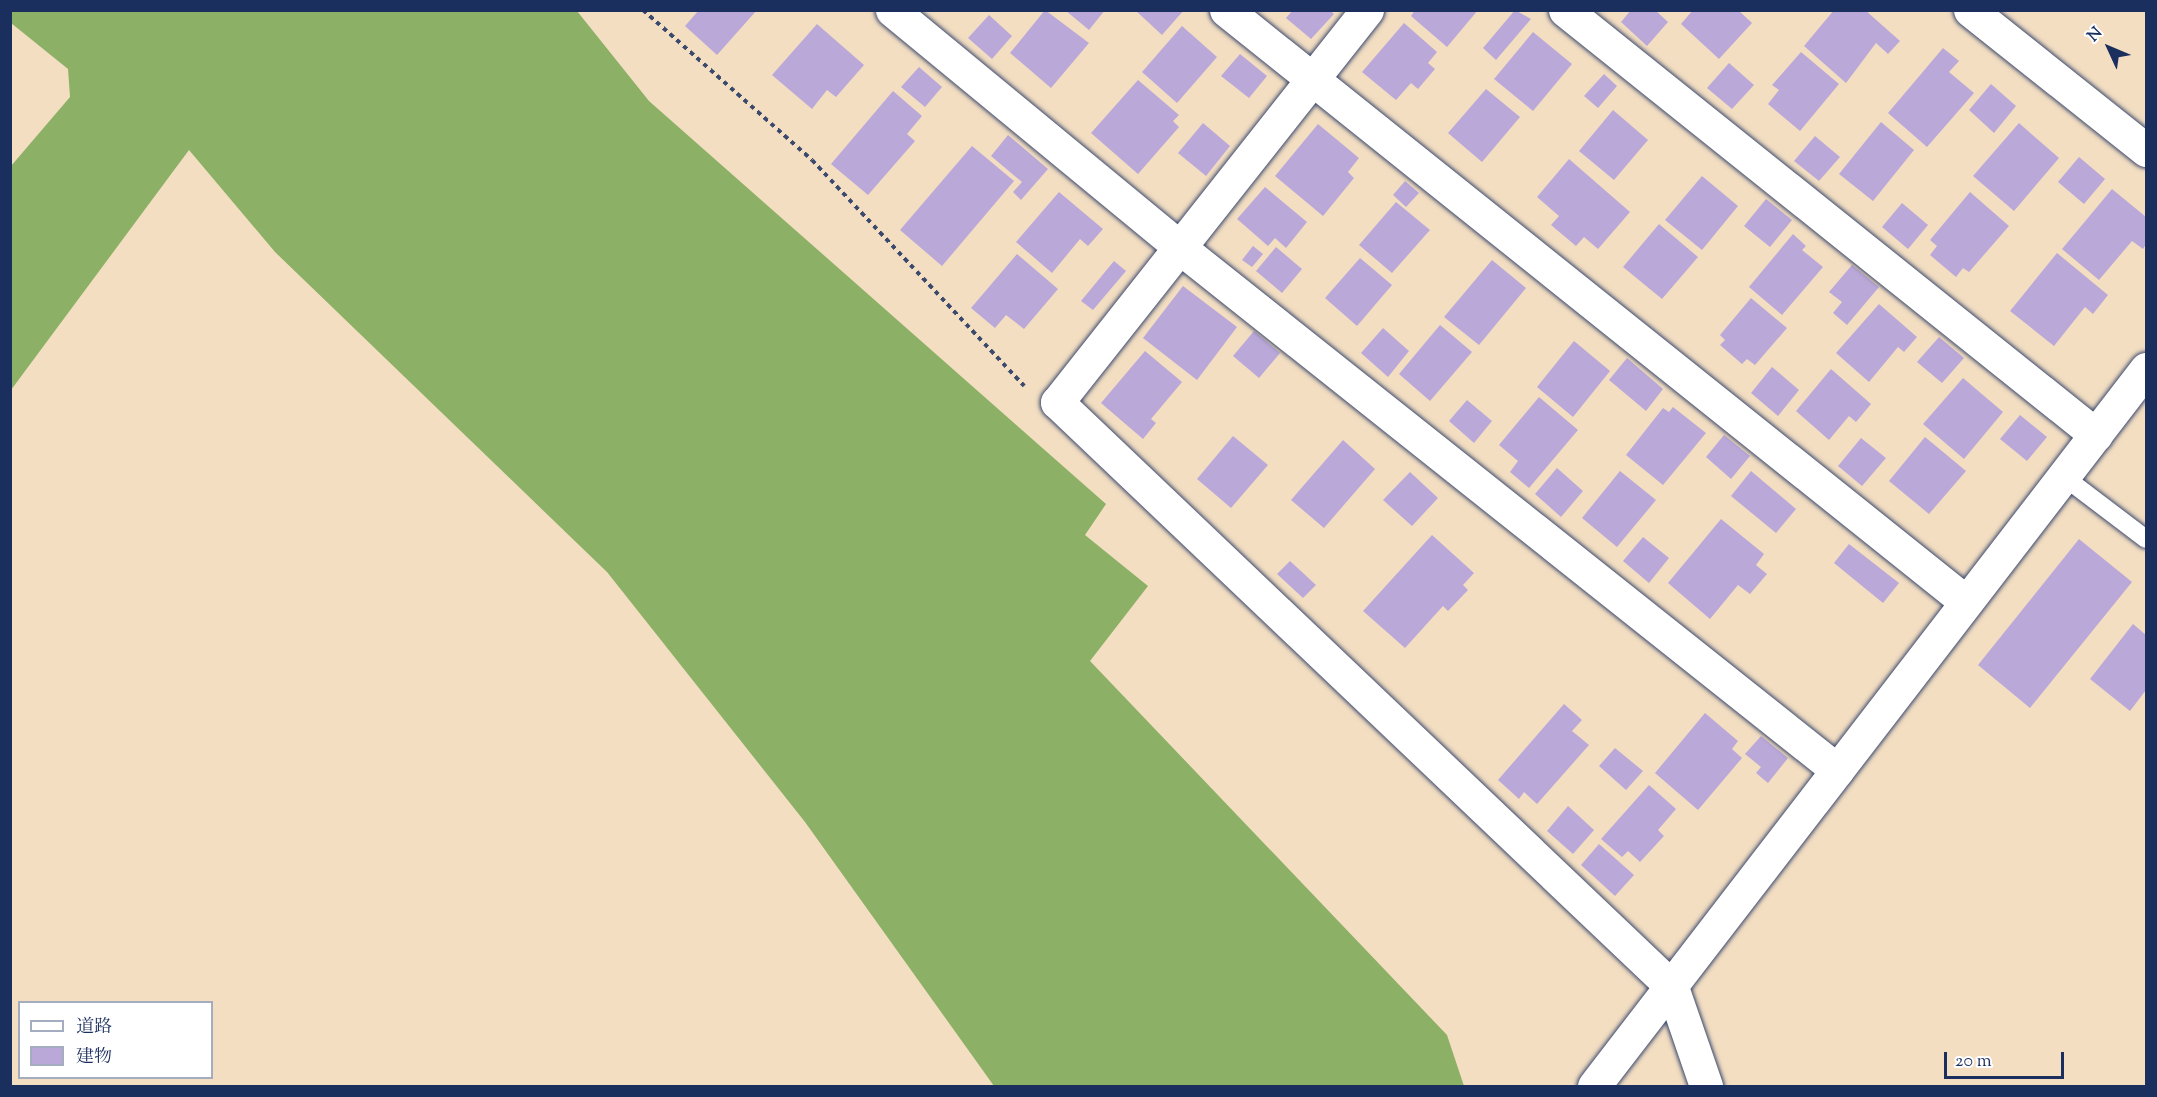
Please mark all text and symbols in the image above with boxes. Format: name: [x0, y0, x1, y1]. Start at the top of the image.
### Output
north arrow: [2079, 18, 2139, 78]
text: N: [2083, 23, 2108, 48]
legend: [18, 1001, 213, 1079]
text: 道路: [76, 1015, 112, 1041]
scale bar: [1947, 1040, 2067, 1078]
text: 建物: [76, 1045, 112, 1071]
text: 20 m: [1955, 1049, 1992, 1075]

